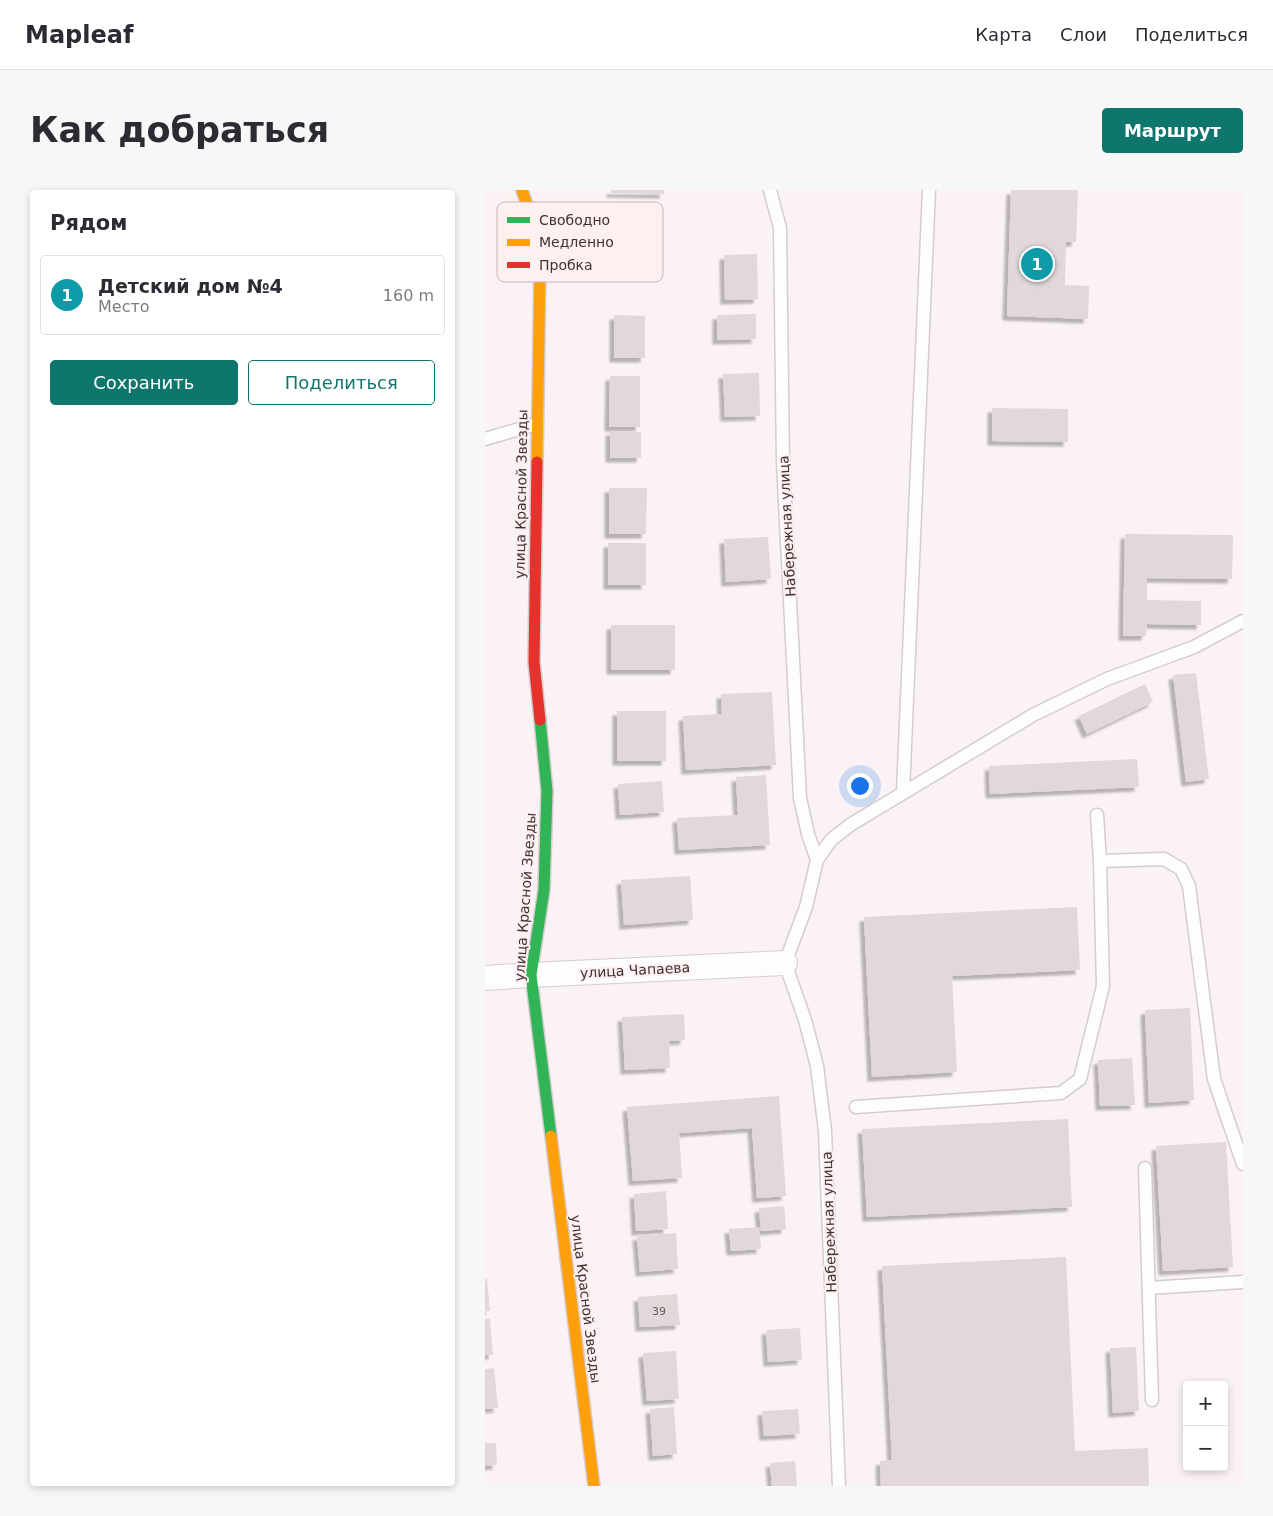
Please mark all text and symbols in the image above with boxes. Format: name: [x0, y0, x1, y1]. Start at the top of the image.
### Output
text: Mapleaf: [25, 21, 133, 49]
text: Карта: [975, 24, 1032, 45]
text: Слои: [1060, 24, 1107, 45]
text: Поделиться: [1135, 24, 1248, 45]
button: Маршрут: [1102, 108, 1243, 153]
text: Как добраться: [30, 110, 329, 150]
legend: [497, 202, 663, 282]
text: Рядом: [50, 211, 127, 235]
text: Свободно: [539, 212, 610, 228]
text: Медленно: [539, 234, 614, 250]
pin: 1: [1021, 245, 1053, 283]
text: Пробка: [539, 257, 593, 273]
text: Детский дом №4: [98, 275, 283, 297]
text: 1: [61, 286, 73, 305]
text: 160 m: [383, 286, 434, 305]
text: Место: [98, 297, 150, 316]
button: Сохранить: [50, 360, 238, 405]
button: Поделиться: [248, 360, 435, 405]
street label: улица Красной Звезды: [512, 409, 530, 579]
street label: Набережная улица: [775, 455, 799, 597]
your location: [847, 773, 873, 799]
street label: улица Красной Звезды: [511, 812, 539, 982]
street label: улица Чапаева: [580, 959, 690, 981]
street label: Набережная улица: [819, 1151, 839, 1293]
street label: улица Красной Звезды: [568, 1214, 604, 1384]
house number: 39: [652, 1305, 666, 1318]
map controls: [1183, 1381, 1228, 1471]
button: +: [1183, 1381, 1228, 1426]
button: −: [1183, 1426, 1228, 1471]

